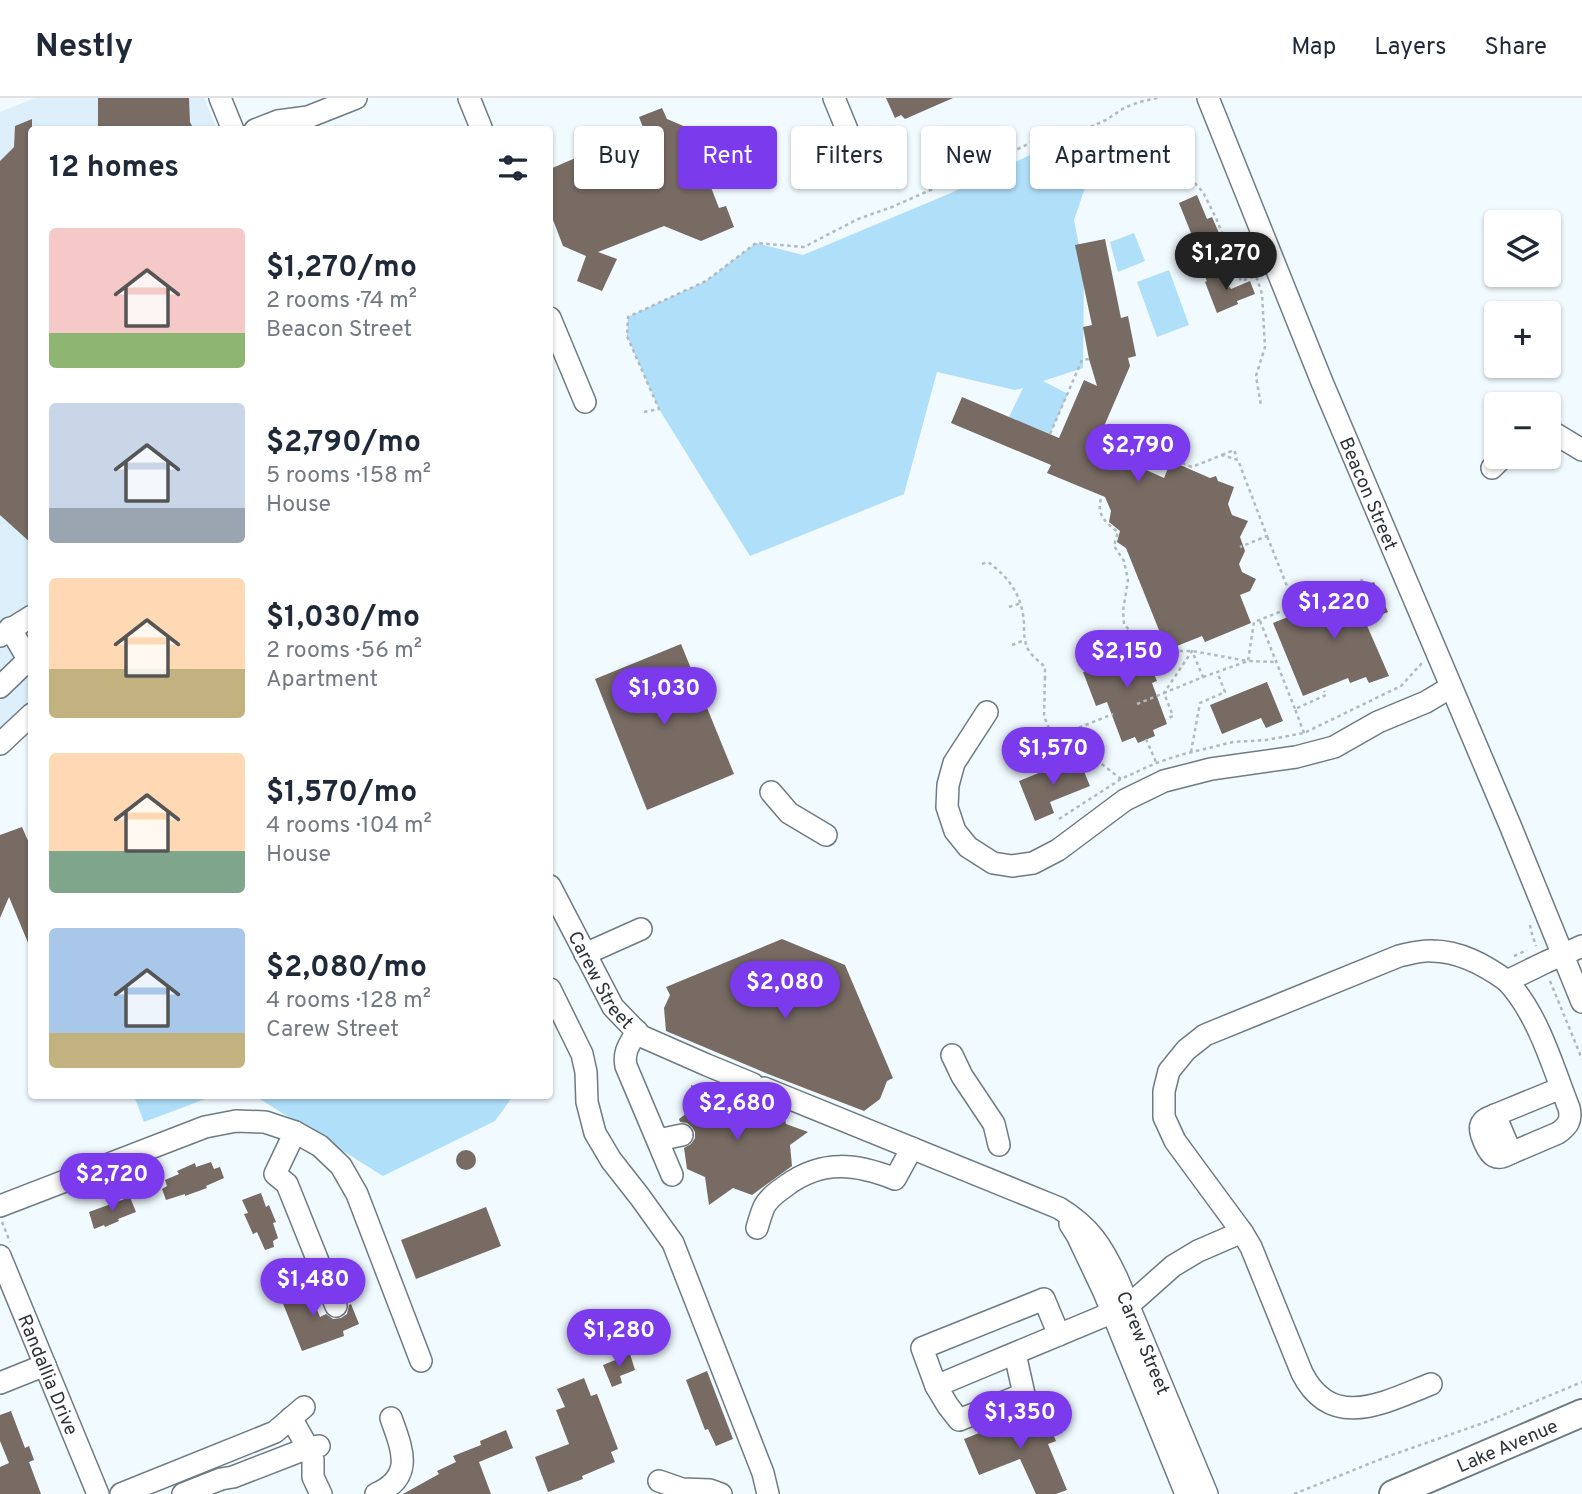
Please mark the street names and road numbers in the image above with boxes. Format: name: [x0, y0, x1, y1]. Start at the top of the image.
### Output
street label: Beacon Street: [1333, 434, 1402, 554]
street label: Carew Street: [562, 928, 638, 1035]
street label: Carew Street: [1110, 1288, 1174, 1399]
street label: Randallia Drive: [11, 1311, 82, 1439]
street label: Lake Avenue: [1454, 1415, 1562, 1479]

